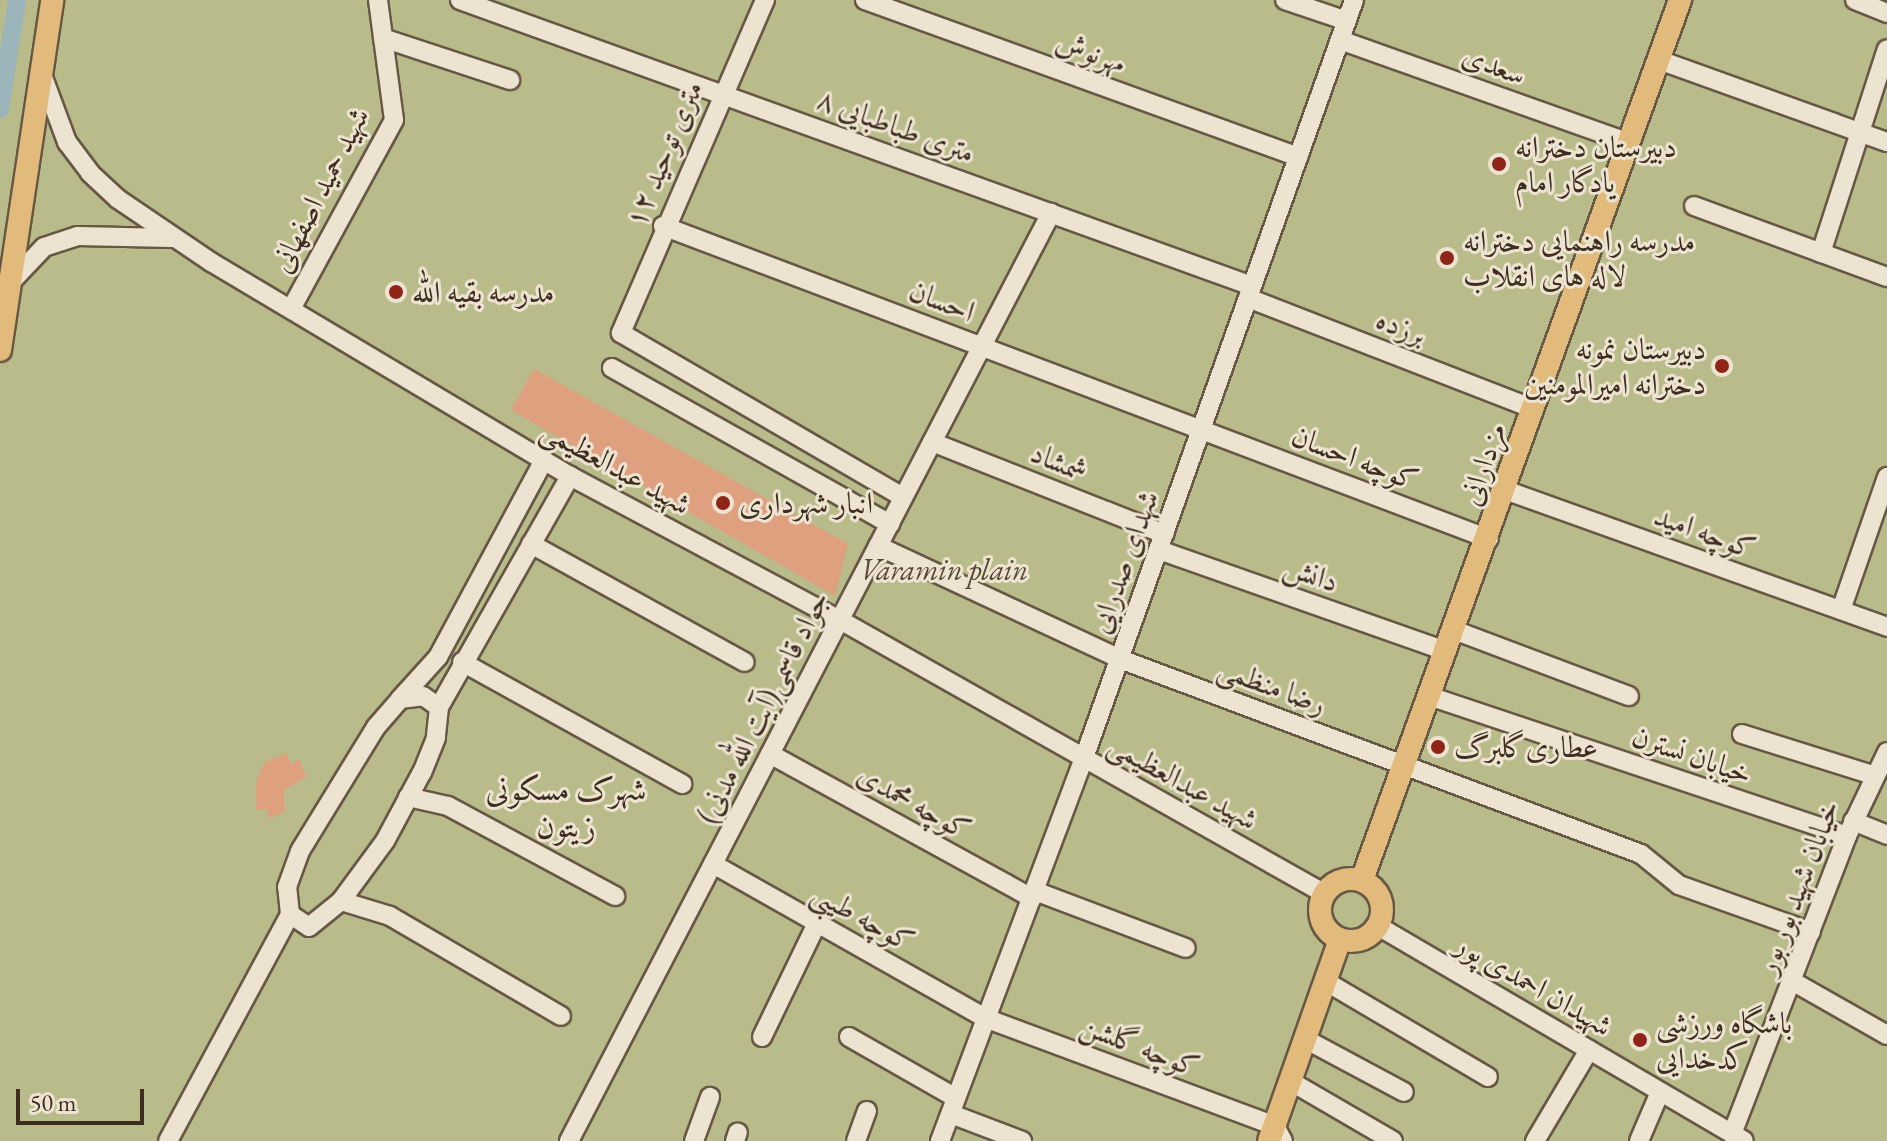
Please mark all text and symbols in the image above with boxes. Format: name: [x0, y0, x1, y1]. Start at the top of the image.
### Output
street label: مهرنوش: [1051, 23, 1131, 81]
street label: سعدی: [1457, 37, 1531, 93]
street label: ۱۲ متری توحید: [617, 75, 711, 233]
street label: ۸ متری طباطبایی: [812, 81, 980, 171]
street label: شهید حمید اصفهانی: [263, 102, 377, 278]
place label: دبیرستان دخترانه یادگار امام: [1515, 129, 1677, 200]
marker: دبیرستان دخترانه یادگار امام: [1490, 155, 1508, 173]
place label: مدرسه راهنمایی دخترانه لاله های انقلاب: [1463, 223, 1695, 294]
marker: مدرسه راهنمایی دخترانه لاله های انقلاب: [1438, 249, 1456, 267]
street label: احسان: [904, 272, 980, 330]
place label: مدرسه بقیه الله: [412, 274, 555, 310]
marker: مدرسه بقیه الله: [387, 283, 405, 301]
street label: برزده: [1371, 301, 1431, 353]
place label: دبیرستان نمونه دخترانه امیرالمومنین: [1524, 331, 1706, 402]
marker: دبیرستان نمونه دخترانه امیرالمومنین: [1713, 357, 1731, 375]
street label: شهید عبدالعظیمی: [535, 411, 697, 523]
street label: کوچه احسان: [1287, 417, 1423, 499]
street label: مزدارانی: [1452, 418, 1514, 510]
street label: شمشاد: [1025, 434, 1093, 490]
place label: انبار شهرداری: [739, 485, 873, 521]
street label: شهدای صدرایی: [1082, 486, 1166, 638]
marker: انبار شهرداری: [714, 494, 732, 512]
street label: کوچه امید: [1649, 497, 1761, 567]
street label: دانش: [1279, 548, 1343, 600]
park label: Varamin plain: [860, 552, 1028, 588]
street label: جواد قاسمی(آیت الله مدنی): [689, 585, 837, 829]
street label: رضا منظمی: [1213, 650, 1331, 722]
street label: خیابان نسترن: [1627, 718, 1757, 792]
street label: شهید عبدالعظیمی: [1102, 726, 1264, 838]
place label: عطاری‌گلبرگ: [1454, 729, 1598, 765]
marker: عطاری‌گلبرگ: [1429, 738, 1447, 756]
street label: کوچه محمدی: [851, 756, 977, 848]
district label: شهرک مسکونی زیتون: [486, 771, 646, 846]
street label: خیابان شهید بور بور: [1748, 795, 1848, 979]
street label: کوچه طیبی: [805, 874, 921, 960]
street label: شهیدان احمدی پور: [1449, 926, 1619, 1044]
place label: باشگاه ورزشی کدخدایی: [1656, 1005, 1792, 1076]
street label: کوچه گلشن: [1075, 1007, 1205, 1085]
marker: باشگاه ورزشی کدخدایی: [1631, 1031, 1649, 1049]
scale bar: [20, 1073, 148, 1123]
text: 50 m: [30, 1087, 77, 1118]

